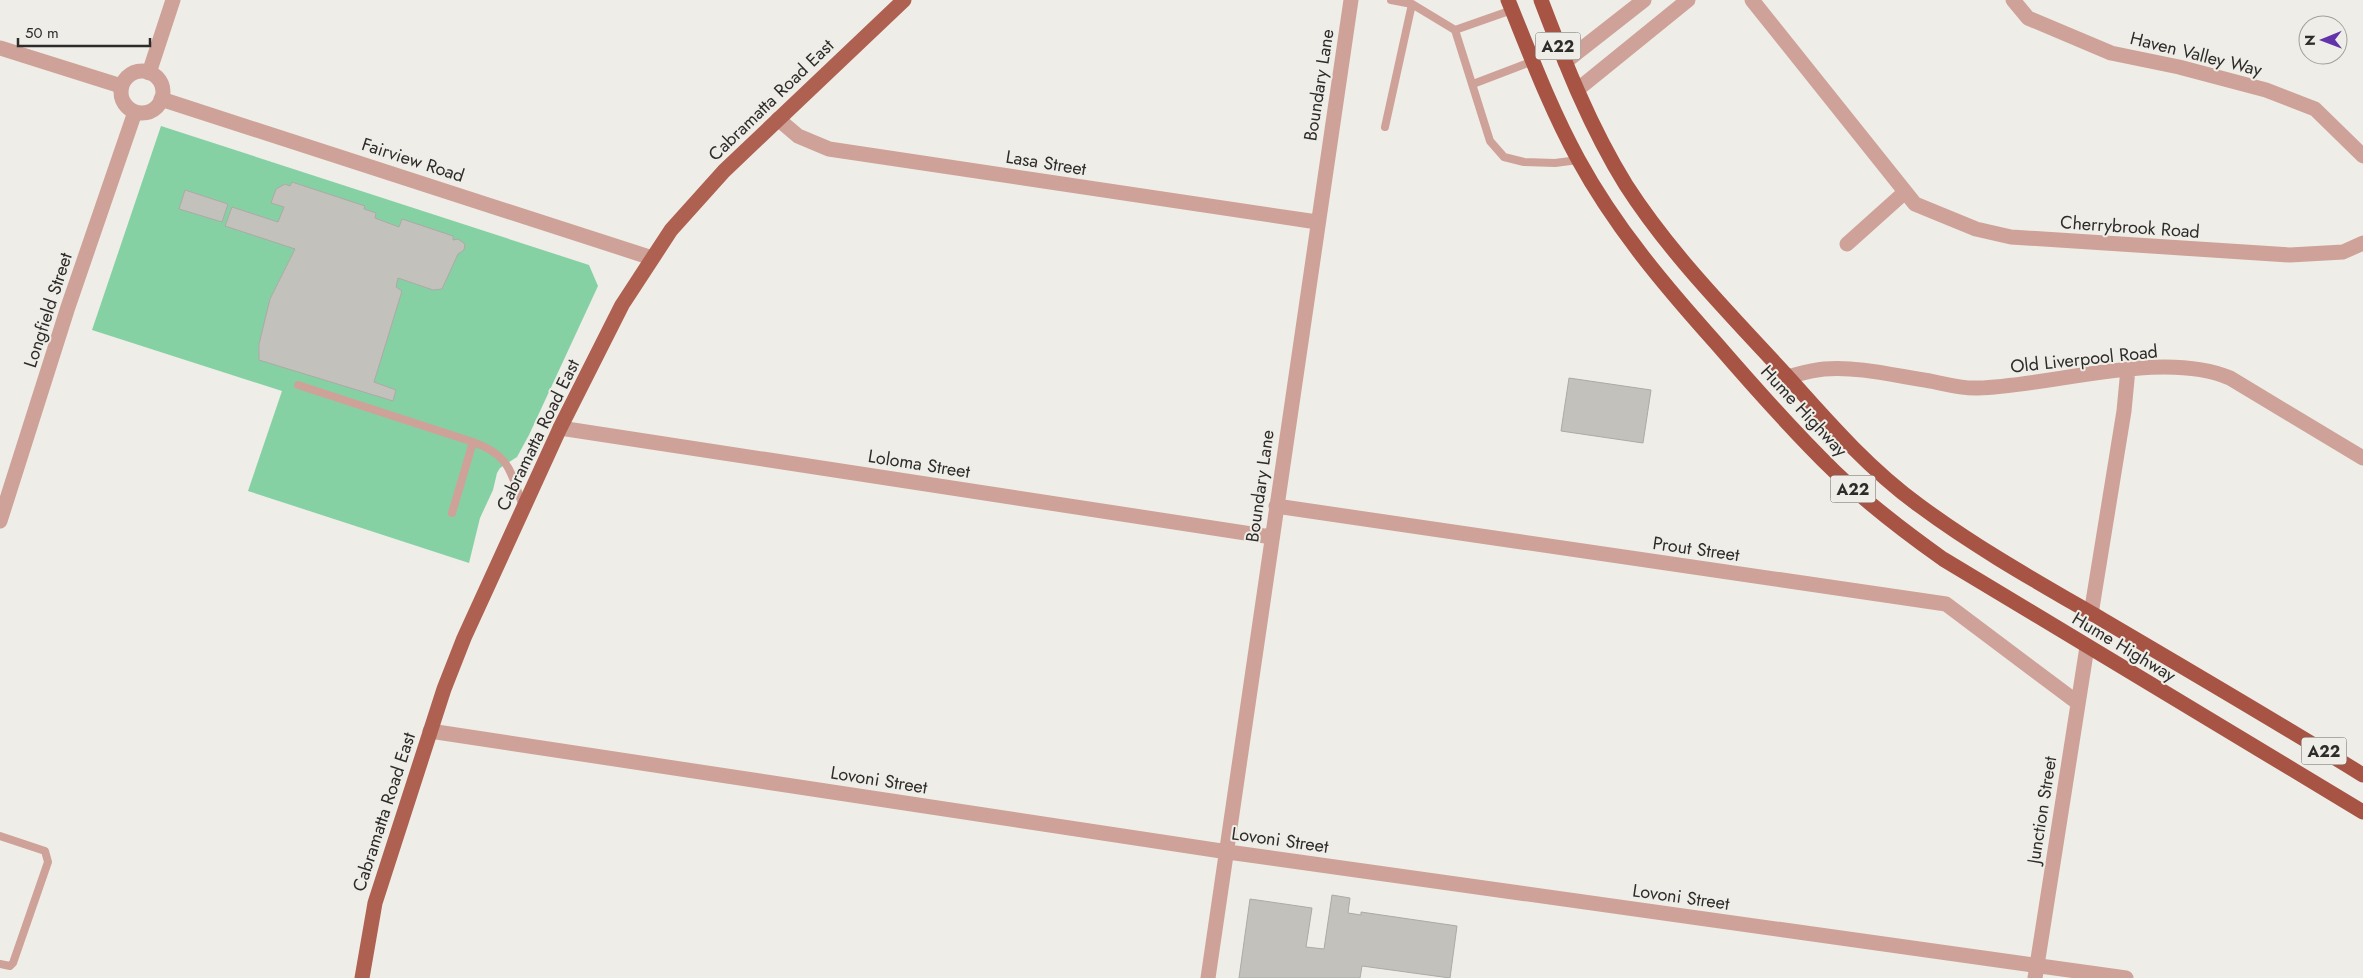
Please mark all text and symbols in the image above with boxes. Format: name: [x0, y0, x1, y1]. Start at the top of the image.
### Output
scale bar: [18, 15, 150, 47]
north arrow: [2298, 15, 2348, 65]
text: 50 m: [25, 22, 59, 44]
street label: Haven Valley Way: [2127, 25, 2265, 83]
street label: Boundary Lane: [1297, 27, 1341, 143]
road number: A22: [1536, 32, 1580, 59]
street label: Cabramatta Road East: [702, 33, 840, 167]
text: N: [2300, 34, 2320, 46]
street label: Fairview Road: [358, 131, 468, 189]
street label: Lasa Street: [1004, 144, 1089, 182]
street label: Cherrybrook Road: [2059, 209, 2201, 245]
street label: Longfield Street: [17, 249, 79, 371]
street label: Old Liverpool Road: [2009, 338, 2159, 380]
street label: Cabramatta Road East: [490, 354, 586, 515]
street label: Hume Highway: [1755, 359, 1853, 463]
street label: Boundary Lane: [1239, 428, 1281, 544]
street label: Loloma Street: [866, 443, 973, 485]
road number: A22: [1830, 476, 1876, 502]
street label: Prout Street: [1651, 530, 1742, 568]
street label: Hume Highway: [2067, 606, 2181, 688]
street label: Cabramatta Road East: [346, 728, 422, 895]
road number: A22: [2302, 738, 2346, 764]
street label: Junction Street: [2020, 754, 2063, 868]
street label: Lovoni Street: [829, 760, 930, 801]
street label: Lovoni Street: [1230, 820, 1331, 860]
street label: Lovoni Street: [1631, 877, 1732, 917]

